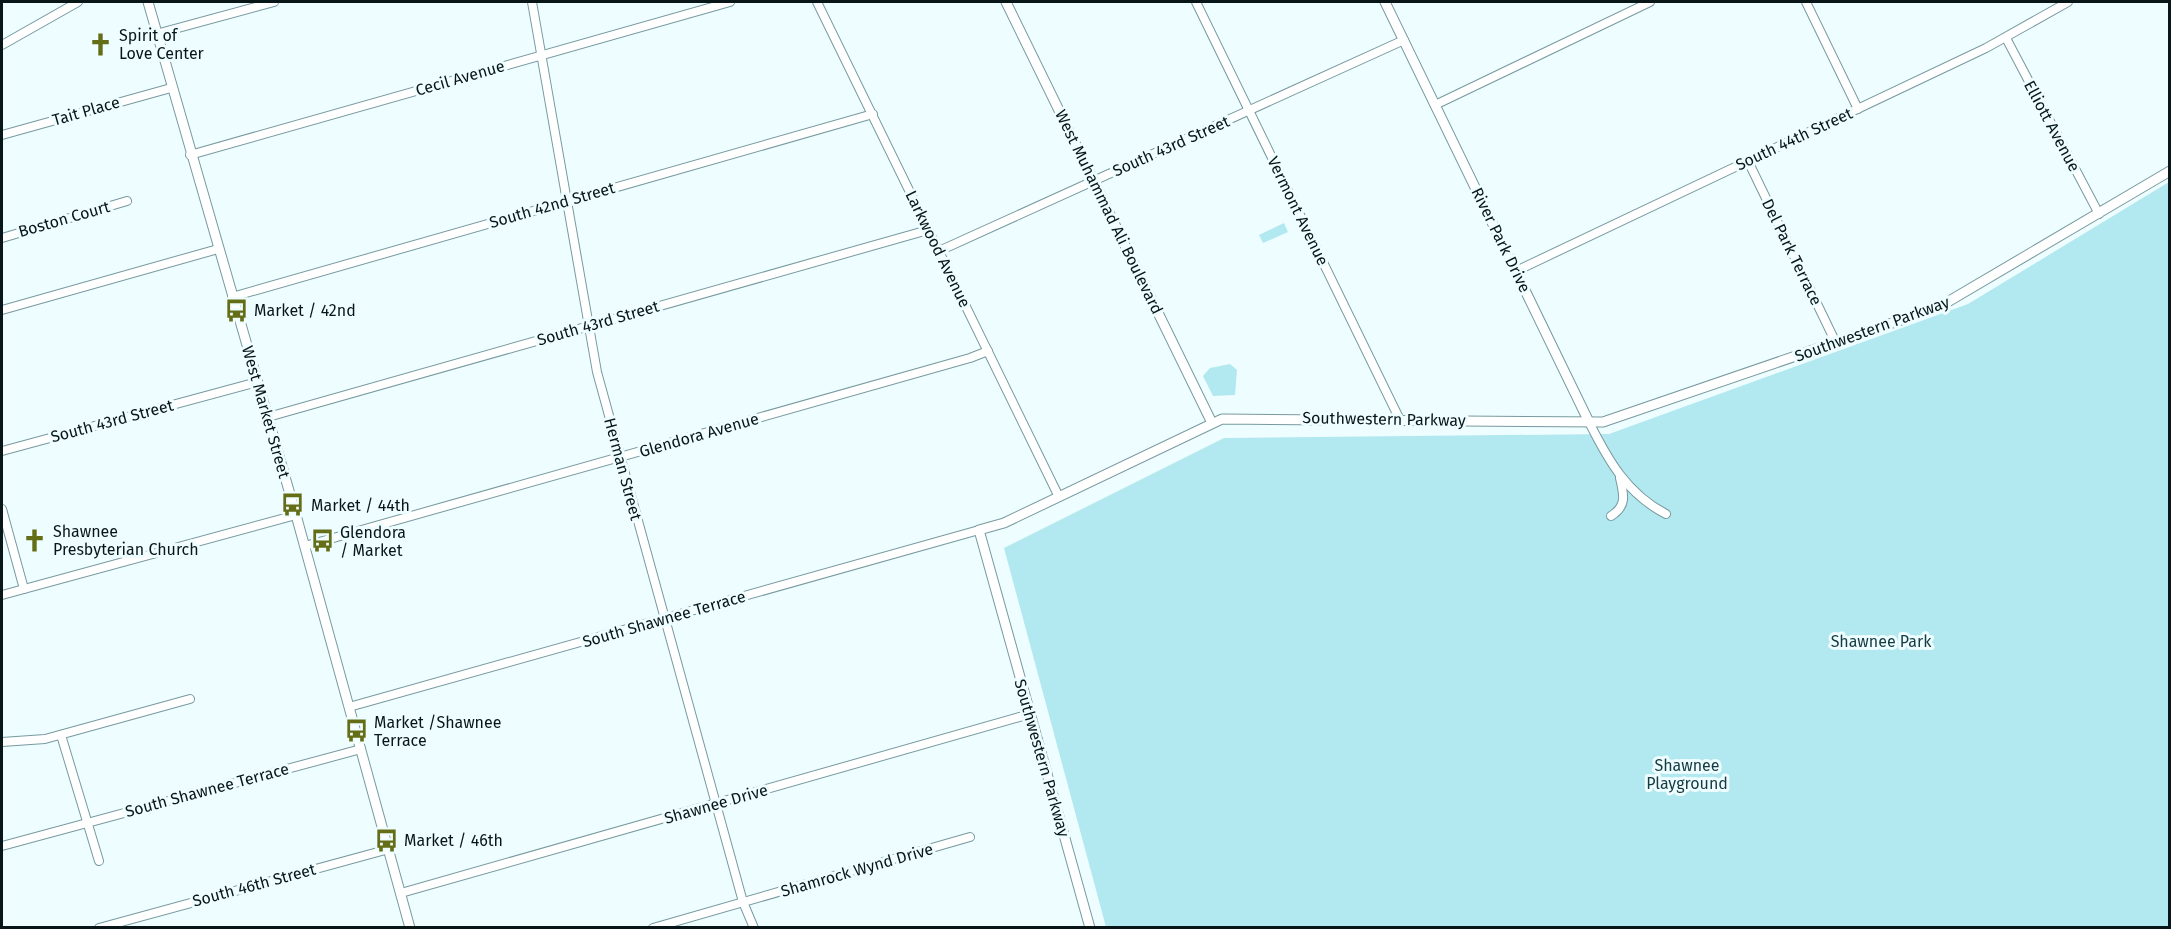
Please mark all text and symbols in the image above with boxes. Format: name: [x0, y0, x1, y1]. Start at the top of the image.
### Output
place label: Spirit of Love Center: [119, 26, 205, 63]
church icon: Spirit of Love Center: [88, 31, 114, 57]
street label: Cecil Avenue: [413, 56, 507, 100]
street label: Elliott Avenue: [2020, 77, 2084, 175]
street label: Tait Place: [50, 92, 122, 130]
street label: South 44th Street: [1733, 104, 1856, 174]
street label: West Muhammad Ali Boulevard: [1051, 107, 1167, 317]
street label: South 43rd Street: [1110, 112, 1233, 180]
street label: Vermont Avenue: [1263, 153, 1333, 269]
street label: South 42nd Street: [487, 178, 617, 232]
street label: River Park Drive: [1467, 184, 1535, 296]
street label: Larkwood Avenue: [901, 187, 975, 311]
street label: Del Park Terrace: [1758, 196, 1826, 308]
street label: Boston Court: [16, 197, 112, 241]
street label: Southwestern Parkway: [1792, 292, 1952, 366]
street label: South 43rd Street: [535, 296, 661, 349]
bus stop icon: Market / 42nd: [223, 297, 249, 323]
place label: Market / 42nd: [254, 301, 356, 320]
street label: West Market Street: [238, 344, 294, 481]
street label: South 43rd Street: [49, 395, 175, 446]
street label: Southwestern Parkway: [1302, 408, 1466, 430]
street label: Glendora Avenue: [637, 409, 761, 461]
street label: Herman Street: [600, 416, 646, 522]
bus stop icon: Market / 44th: [280, 492, 306, 518]
place label: Market / 44th: [311, 496, 410, 515]
place label: Shawnee Presbyterian Church: [53, 522, 199, 559]
place label: Glendora / Market: [340, 523, 406, 560]
church icon: Shawnee Presbyterian Church: [22, 527, 48, 553]
bus stop icon: Glendora / Market: [309, 528, 335, 554]
street label: South Shawnee Terrace: [580, 587, 748, 651]
park label: Shawnee Park: [1831, 632, 1932, 651]
street label: Southwestern Parkway: [1010, 677, 1074, 839]
place label: Market /Shawnee Terrace: [374, 713, 501, 750]
bus stop icon: Market /Shawnee Terrace: [343, 718, 369, 744]
park label: Shawnee Playground: [1646, 756, 1728, 793]
street label: South Shawnee Terrace: [123, 759, 291, 821]
street label: Shawnee Drive: [662, 780, 770, 828]
bus stop icon: Market / 46th: [373, 827, 399, 853]
place label: Market / 46th: [404, 831, 503, 850]
street label: Shamrock Wynd Drive: [779, 839, 935, 901]
street label: South 46th Street: [190, 859, 318, 911]

